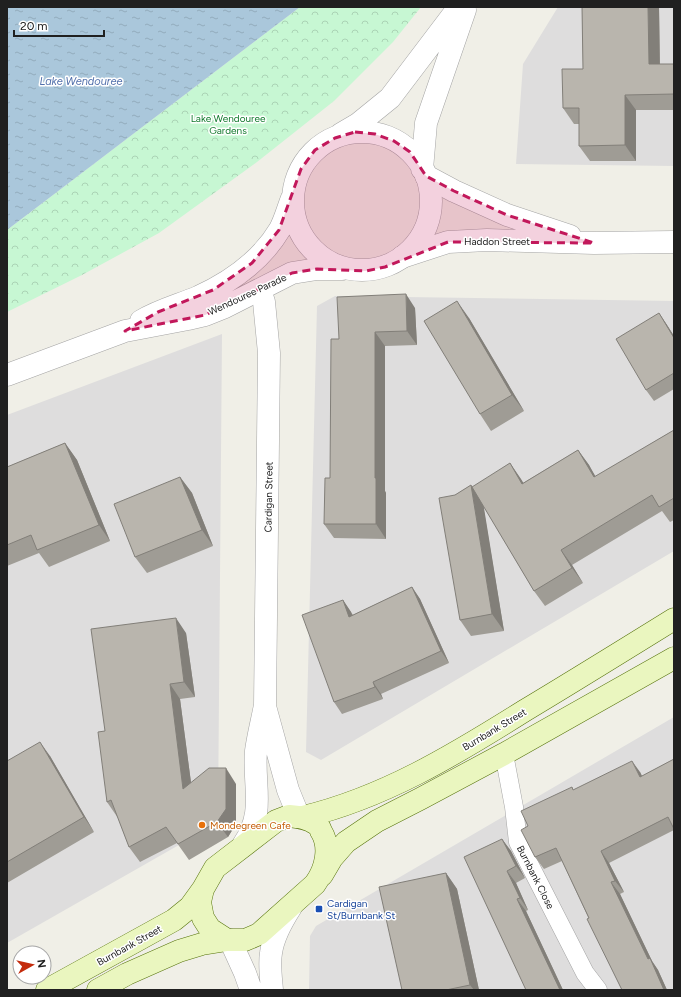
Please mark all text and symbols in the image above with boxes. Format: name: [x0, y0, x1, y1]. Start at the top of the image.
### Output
scale bar: [14, 12, 104, 38]
text: 20 m: [20, 19, 48, 33]
water label: Lake Wendouree: [39, 75, 123, 88]
park label: Lake Wendouree Gardens: [191, 112, 266, 137]
street label: Haddon Street: [464, 235, 530, 248]
street label: Wendouree Parade: [206, 270, 289, 318]
street label: Cardigan Street: [261, 461, 276, 533]
street label: Burnbank Street: [460, 705, 529, 754]
place label: Mondegreen Cafe: [210, 819, 291, 832]
marker: Mondegreen Cafe: [197, 820, 207, 830]
street label: Burnbank Close: [514, 843, 557, 912]
place label: Cardigan St/Burnbank St: [327, 897, 395, 922]
marker: Cardigan St/Burnbank St: [314, 904, 324, 914]
street label: Burnbank Street: [94, 922, 164, 969]
north arrow: [12, 945, 52, 985]
text: N: [34, 959, 48, 969]

